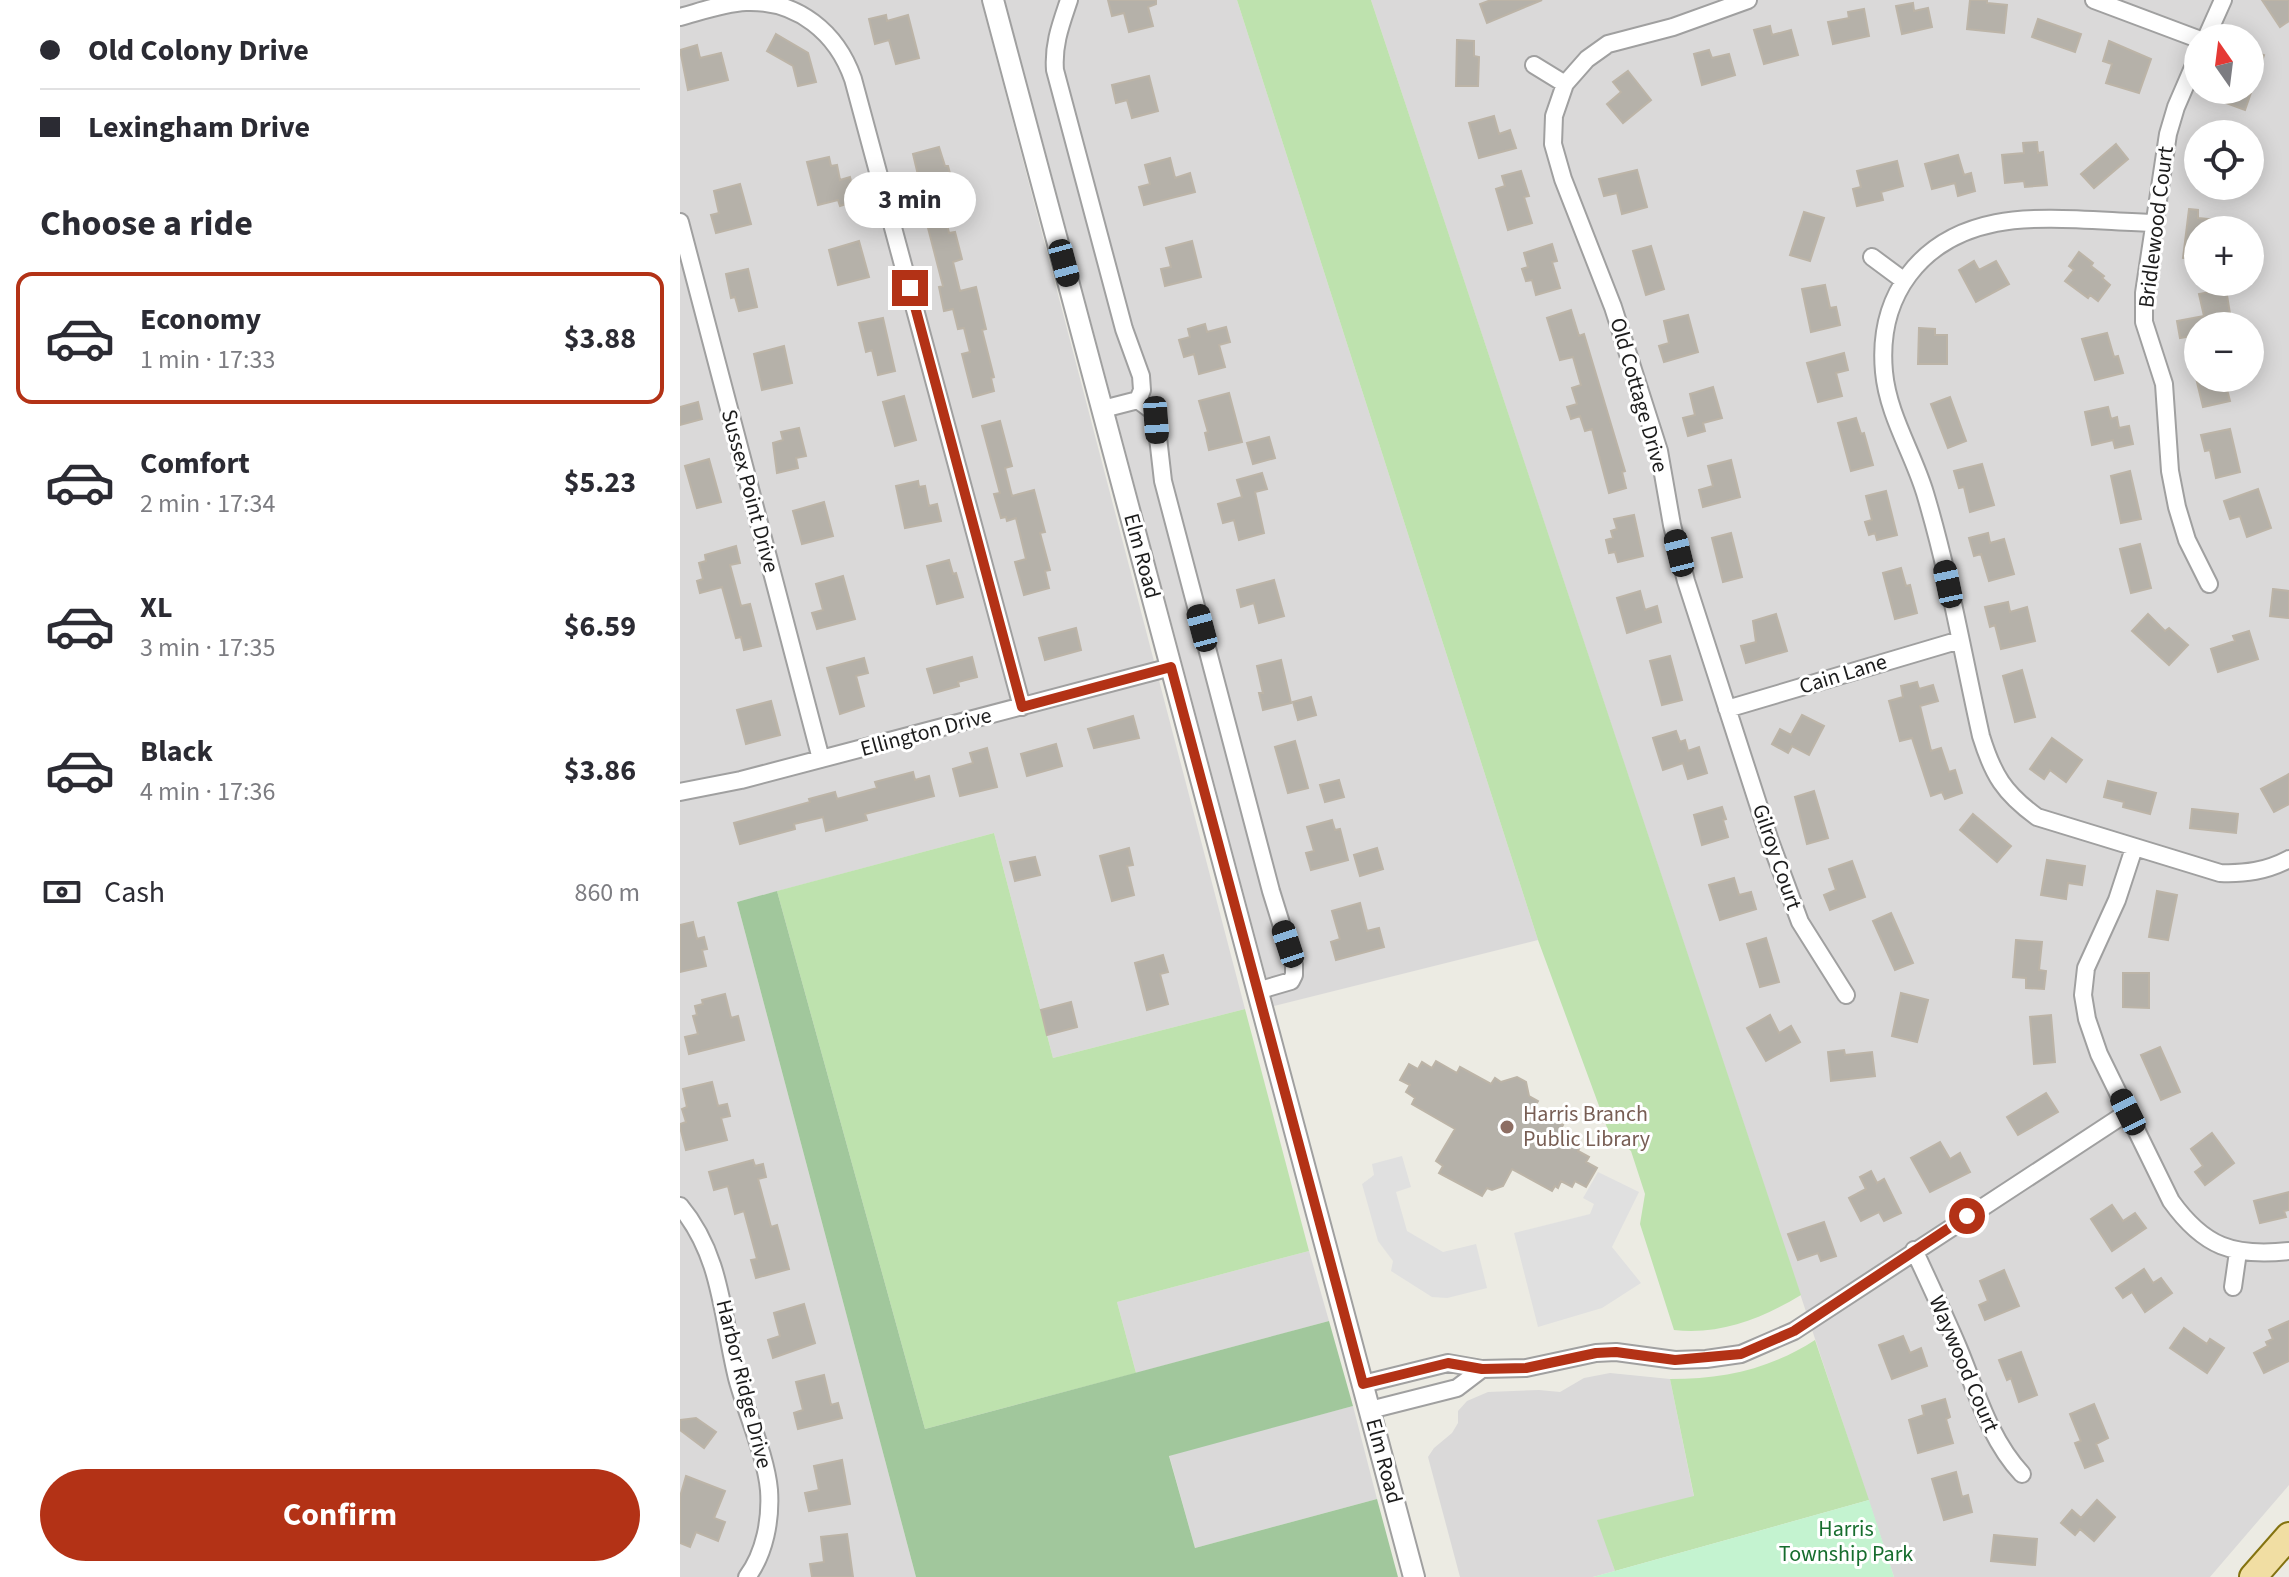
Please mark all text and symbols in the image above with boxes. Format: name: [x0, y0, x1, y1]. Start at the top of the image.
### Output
north arrow: [2184, 24, 2264, 104]
map controls: [2184, 24, 2264, 392]
text: Old Colony Drive: [88, 29, 309, 72]
text: Lexingham Drive: [88, 106, 310, 149]
button: locate: [2184, 120, 2264, 200]
street label: Bridlewood Court: [2130, 144, 2182, 310]
callout: 3 min: [844, 172, 976, 228]
text: 3 min: [878, 181, 942, 218]
text: Choose a ride: [40, 198, 253, 249]
button: +: [2184, 216, 2264, 296]
car: [1046, 237, 1082, 289]
route end: [892, 270, 928, 306]
text: Economy: [140, 298, 261, 341]
icon: car: [44, 302, 116, 374]
button: −: [2184, 312, 2264, 392]
street label: Old Cottage Drive: [1602, 314, 1676, 476]
text: $3.88: [564, 317, 636, 360]
text: 1 min · 17:33: [140, 341, 275, 378]
car: [1142, 395, 1170, 445]
street label: Sussex Point Drive: [713, 406, 787, 576]
text: Comfort: [140, 442, 250, 485]
icon: car: [44, 446, 116, 518]
text: $5.23: [564, 461, 636, 504]
text: 2 min · 17:34: [140, 485, 275, 522]
street label: Elm Road: [1115, 510, 1169, 602]
car: [1662, 527, 1696, 579]
car: [1931, 558, 1965, 610]
text: XL: [140, 586, 173, 629]
icon: car: [44, 590, 116, 662]
car: [1184, 602, 1220, 654]
text: $6.59: [564, 605, 636, 648]
text: 3 min · 17:35: [140, 629, 275, 666]
street label: Cain Lane: [1795, 645, 1891, 702]
street label: Ellington Drive: [857, 699, 995, 765]
text: Black: [140, 730, 213, 773]
icon: car: [44, 734, 116, 806]
text: $3.86: [564, 749, 636, 792]
text: 4 min · 17:36: [140, 773, 275, 810]
street label: Gilroy Court: [1744, 800, 1810, 915]
icon: cash: [40, 870, 84, 914]
text: Cash: [104, 871, 165, 914]
text: 860 m: [574, 874, 640, 911]
car: [1269, 917, 1307, 971]
car: [2107, 1085, 2149, 1139]
place label: Harris Branch Public Library: [1523, 1098, 1651, 1155]
marker: Harris Branch Public Library: [1498, 1118, 1516, 1136]
route start: [1949, 1198, 1985, 1234]
street label: Waywood Court: [1921, 1291, 2007, 1438]
street label: Harbor Ridge Drive: [708, 1296, 780, 1472]
street label: Elm Road: [1357, 1415, 1411, 1507]
button: Confirm: [40, 1469, 640, 1561]
park label: Harris Township Park: [1779, 1513, 1913, 1570]

